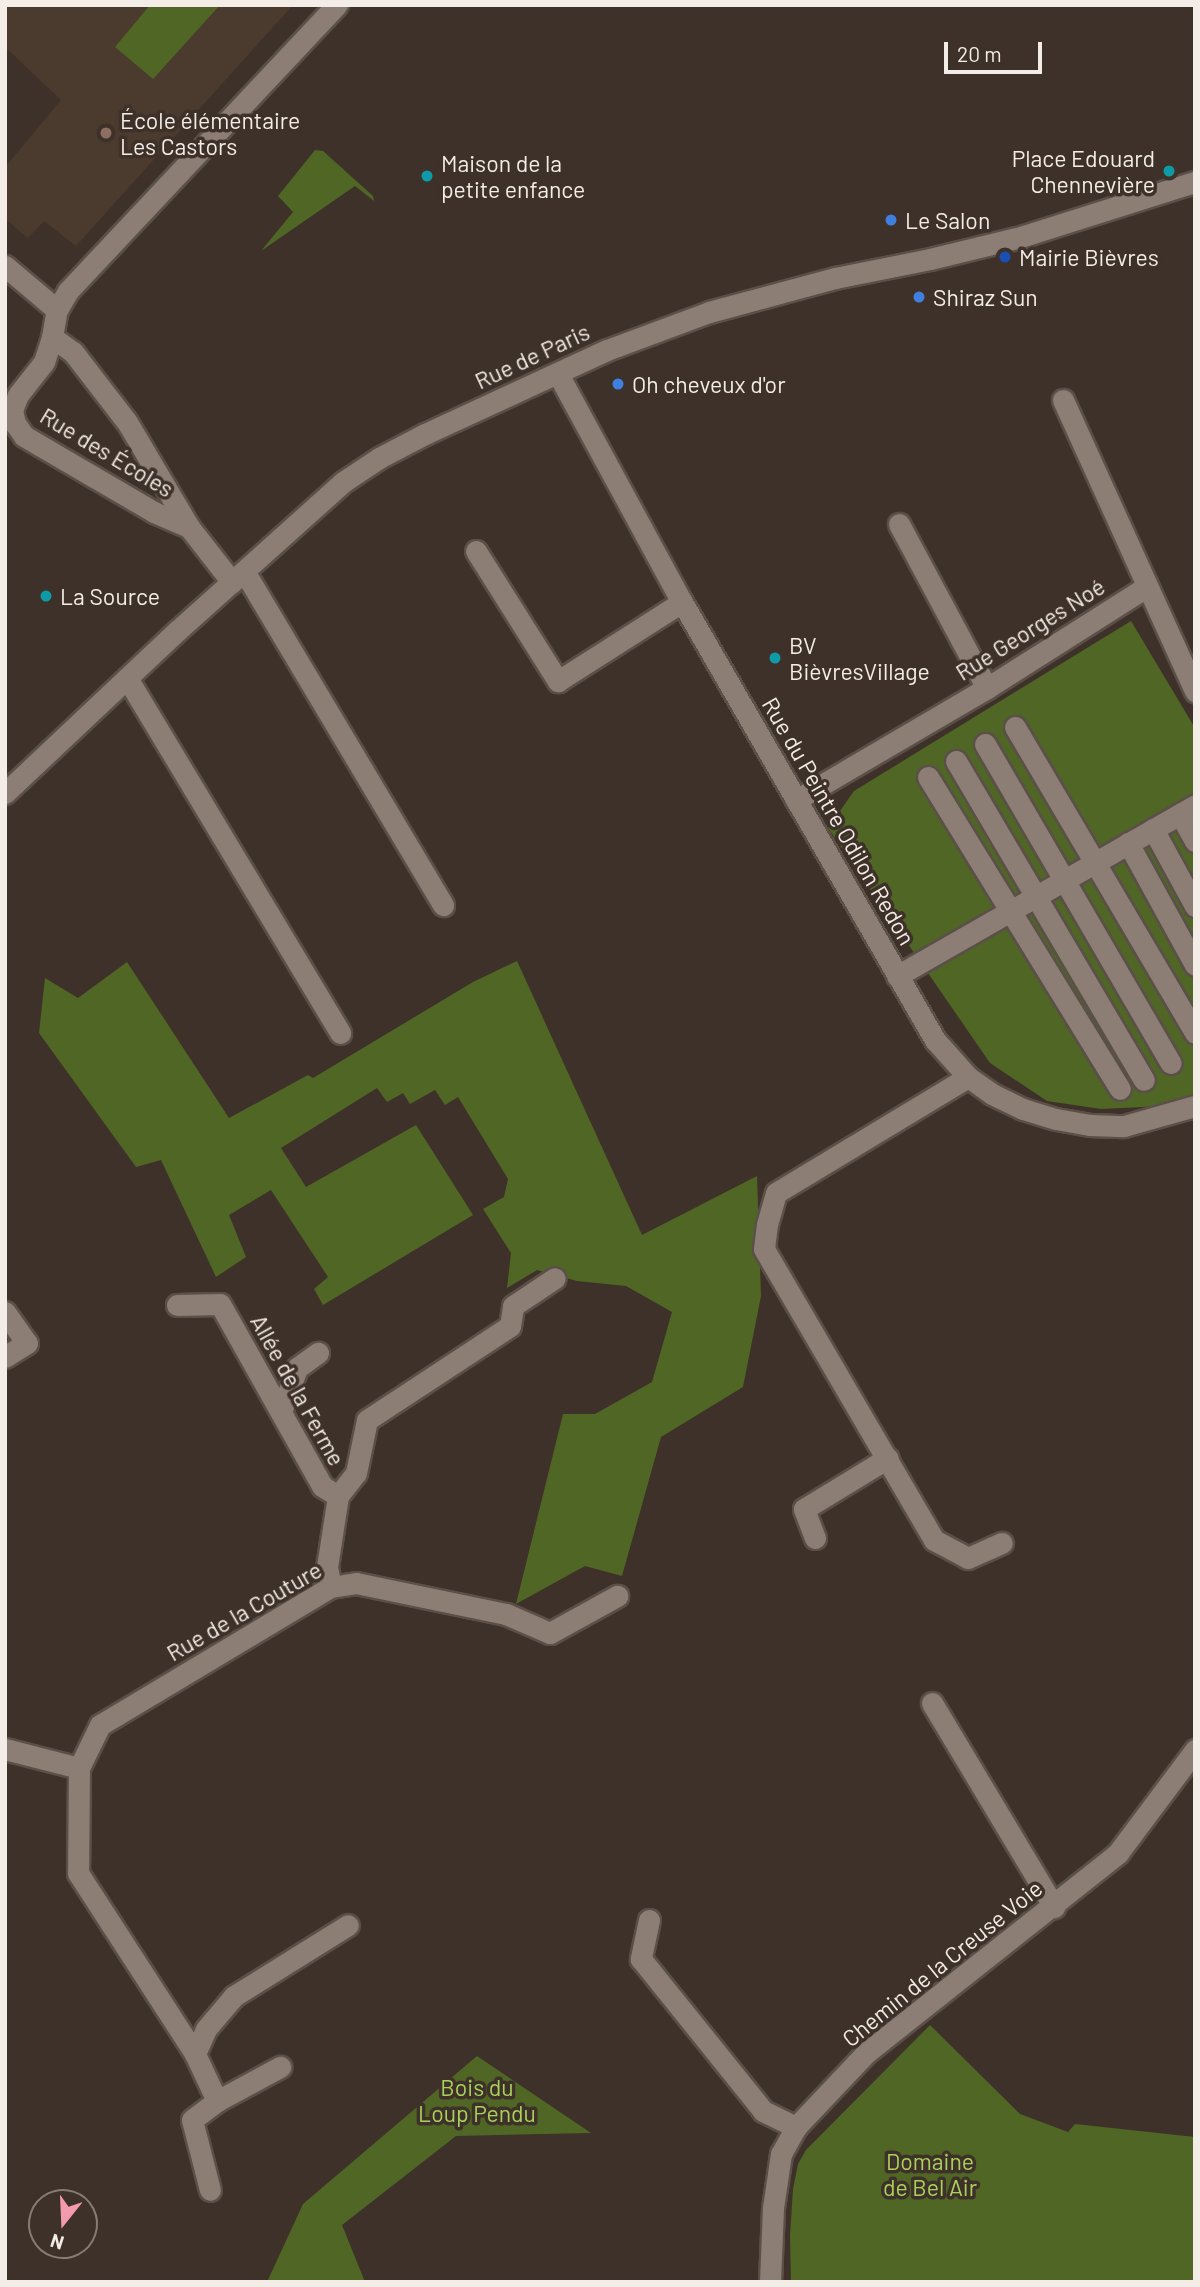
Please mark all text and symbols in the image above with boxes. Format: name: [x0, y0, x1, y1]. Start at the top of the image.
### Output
scale bar: [948, 28, 1046, 72]
text: 20 m: [957, 41, 1002, 66]
place label: École élémentaire Les Castors: [120, 106, 300, 160]
marker: École élémentaire Les Castors: [98, 125, 114, 141]
place label: Place Edouard Chennevière: [1012, 144, 1155, 198]
place label: Maison de la petite enfance: [441, 149, 585, 203]
marker: Place Edouard Chennevière: [1161, 163, 1177, 179]
marker: Maison de la petite enfance: [419, 168, 435, 184]
place label: Le Salon: [905, 206, 990, 234]
marker: Le Salon: [883, 212, 899, 228]
place label: Mairie Bièvres: [1019, 243, 1159, 271]
marker: Mairie Bièvres: [997, 249, 1013, 265]
place label: Shiraz Sun: [933, 283, 1038, 311]
marker: Shiraz Sun: [911, 289, 927, 305]
street label: Rue de Paris: [470, 317, 594, 395]
place label: Oh cheveux d'or: [632, 370, 786, 398]
marker: Oh cheveux d'or: [610, 376, 626, 392]
street label: Rue des Écoles: [35, 401, 179, 503]
street label: Rue Georges Noé: [950, 572, 1110, 686]
place label: La Source: [60, 582, 160, 610]
marker: La Source: [38, 588, 54, 604]
place label: BV BièvresVillage: [789, 631, 930, 685]
marker: BV BièvresVillage: [767, 650, 783, 666]
street label: Rue du Peintre Odilon Redon: [757, 692, 921, 950]
street label: Allée de la Ferme: [245, 1310, 351, 1470]
street label: Rue de la Couture: [162, 1555, 326, 1667]
street label: Chemin de la Creuse Voie: [836, 1874, 1048, 2052]
park label: Bois du Loup Pendu: [418, 2073, 536, 2127]
park label: Domaine de Bel Air: [883, 2147, 977, 2201]
north arrow: [28, 2189, 98, 2259]
text: N: [47, 2230, 67, 2255]

